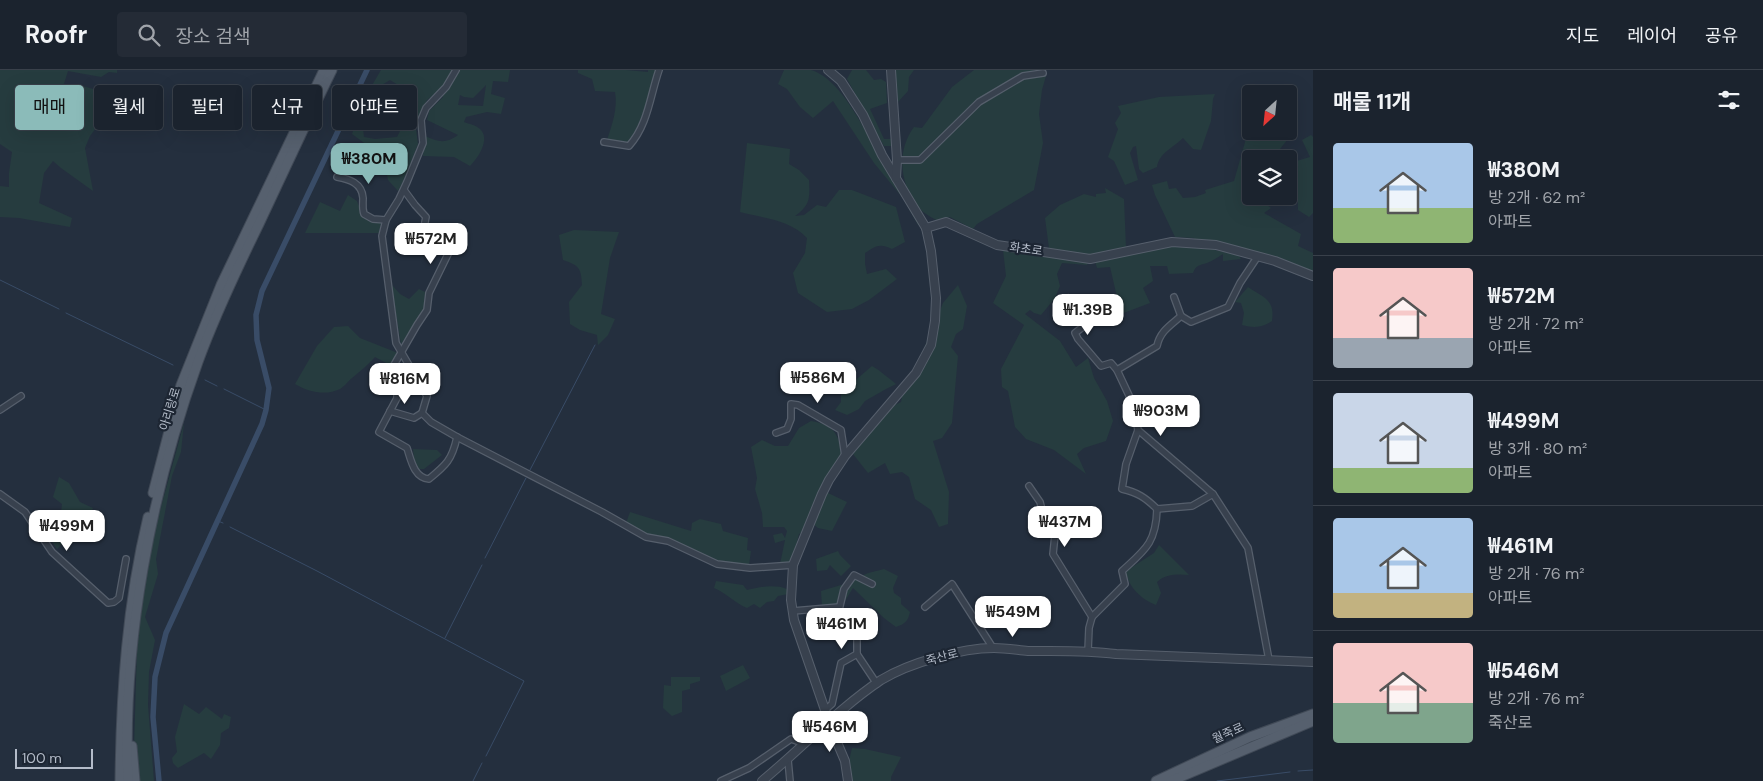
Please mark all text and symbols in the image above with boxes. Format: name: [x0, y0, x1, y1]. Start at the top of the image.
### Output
search box: [117, 12, 467, 57]
text: Roofr: [25, 19, 87, 50]
icon: search: [135, 21, 163, 49]
text: 장소 검색: [175, 24, 250, 49]
text: 지도: [1566, 24, 1599, 48]
text: 레이어: [1627, 24, 1677, 48]
text: 공유: [1705, 24, 1738, 48]
chip: 매매: [15, 85, 84, 130]
chip: 월세: [94, 85, 163, 130]
chip: 필터: [173, 85, 242, 130]
chip: 신규: [252, 85, 322, 130]
chip: 아파트: [332, 85, 417, 130]
north arrow: [1242, 85, 1298, 140]
map controls: [1242, 85, 1297, 205]
icon: filters: [1715, 86, 1743, 114]
text: 매물 11개: [1333, 88, 1411, 116]
pin: ₩380M: [334, 142, 404, 185]
text: ₩380M: [342, 148, 396, 169]
button: layers: [1242, 150, 1297, 205]
text: ₩380M: [1488, 156, 1560, 184]
icon: home: [1373, 163, 1433, 223]
text: 방 2개 · 62 m²: [1488, 187, 1585, 208]
text: 아파트: [1488, 211, 1532, 232]
pin: ₩572M: [396, 222, 466, 265]
text: ₩572M: [405, 228, 457, 249]
street label: 화초로: [1008, 239, 1044, 259]
text: ₩572M: [1488, 282, 1555, 310]
icon: home: [1373, 288, 1433, 348]
pin: ₩1.39B: [1047, 294, 1129, 336]
text: ₩1.39B: [1064, 299, 1112, 320]
text: 방 2개 · 72 m²: [1488, 313, 1584, 334]
text: 아파트: [1488, 337, 1532, 358]
pin: ₩816M: [370, 362, 440, 405]
pin: ₩586M: [783, 362, 853, 404]
text: ₩586M: [791, 367, 845, 388]
text: ₩816M: [380, 368, 430, 389]
street label: 아리랑로: [156, 386, 184, 432]
pin: ₩903M: [1126, 394, 1196, 437]
text: ₩903M: [1134, 400, 1188, 421]
text: ₩499M: [1488, 407, 1559, 435]
icon: home: [1373, 413, 1433, 473]
text: 방 3개 · 80 m²: [1488, 438, 1587, 459]
text: 아파트: [1488, 462, 1532, 483]
pin: ₩437M: [1030, 506, 1100, 548]
pin: ₩499M: [32, 510, 102, 552]
text: ₩437M: [1039, 511, 1091, 532]
text: ₩499M: [40, 515, 94, 536]
text: ₩461M: [1488, 532, 1554, 560]
icon: home: [1373, 538, 1433, 598]
text: 방 2개 · 76 m²: [1488, 563, 1585, 584]
text: 아파트: [1488, 587, 1532, 608]
pin: ₩549M: [978, 596, 1048, 638]
text: ₩549M: [986, 601, 1040, 622]
pin: ₩461M: [807, 608, 877, 650]
text: ₩461M: [817, 613, 867, 634]
street label: 죽산로: [924, 645, 960, 669]
text: ₩546M: [1488, 657, 1559, 685]
icon: home: [1373, 663, 1433, 723]
text: 방 2개 · 76 m²: [1488, 688, 1585, 709]
pin: ₩546M: [795, 710, 865, 753]
text: 죽산로: [1488, 712, 1532, 733]
text: ₩546M: [803, 716, 857, 737]
street label: 월죽로: [1210, 719, 1246, 747]
scale bar: [15, 746, 92, 769]
text: 100 m: [22, 749, 62, 767]

